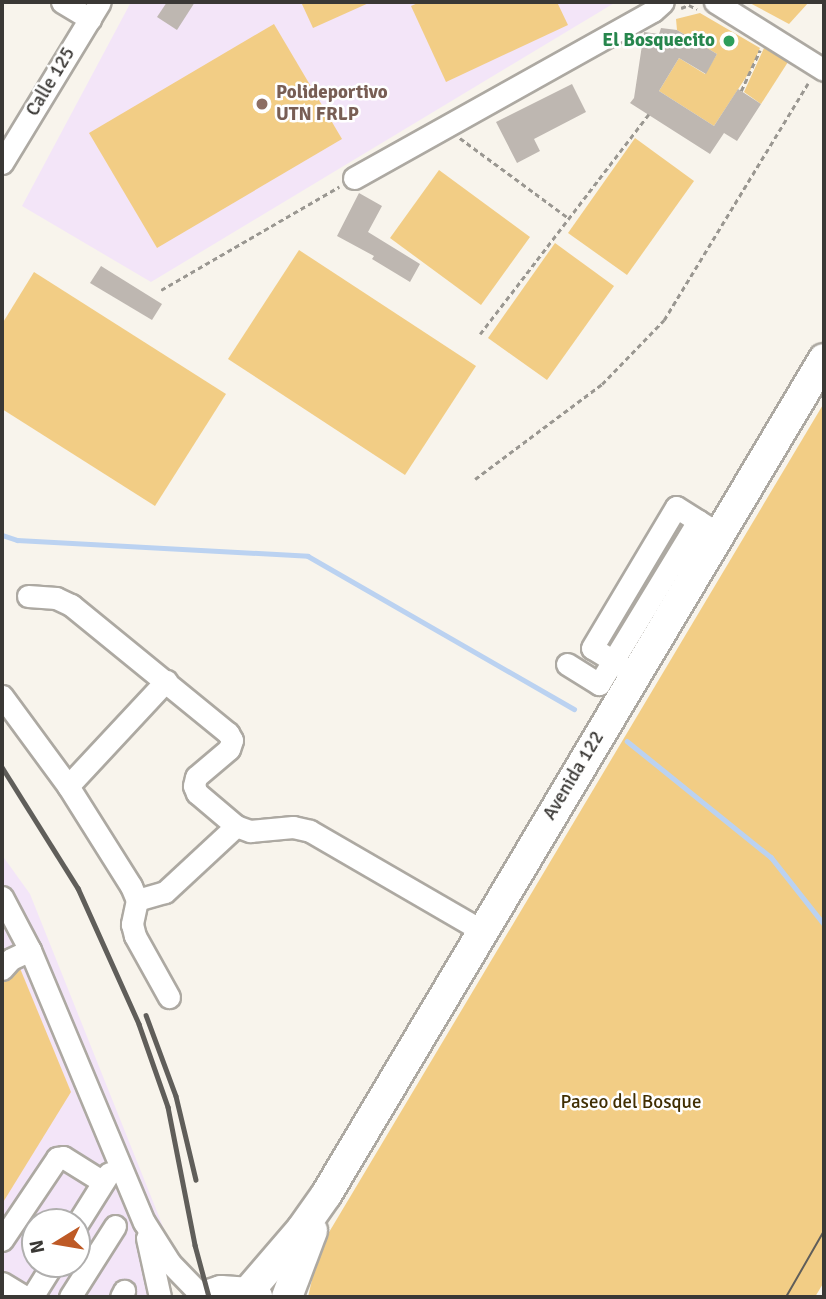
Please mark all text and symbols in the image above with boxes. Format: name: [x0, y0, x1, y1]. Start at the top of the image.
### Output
place label: El Bosquecito: [602, 30, 715, 52]
marker: El Bosquecito: [721, 33, 737, 49]
street label: Calle 125: [22, 43, 80, 121]
place label: Polideportivo UTN FRLP: [276, 82, 388, 126]
marker: Polideportivo UTN FRLP: [254, 96, 270, 112]
street label: Avenida 122: [539, 728, 609, 824]
park label: Paseo del Bosque: [561, 1092, 701, 1114]
north arrow: [21, 1208, 91, 1278]
text: N: [24, 1238, 50, 1255]

